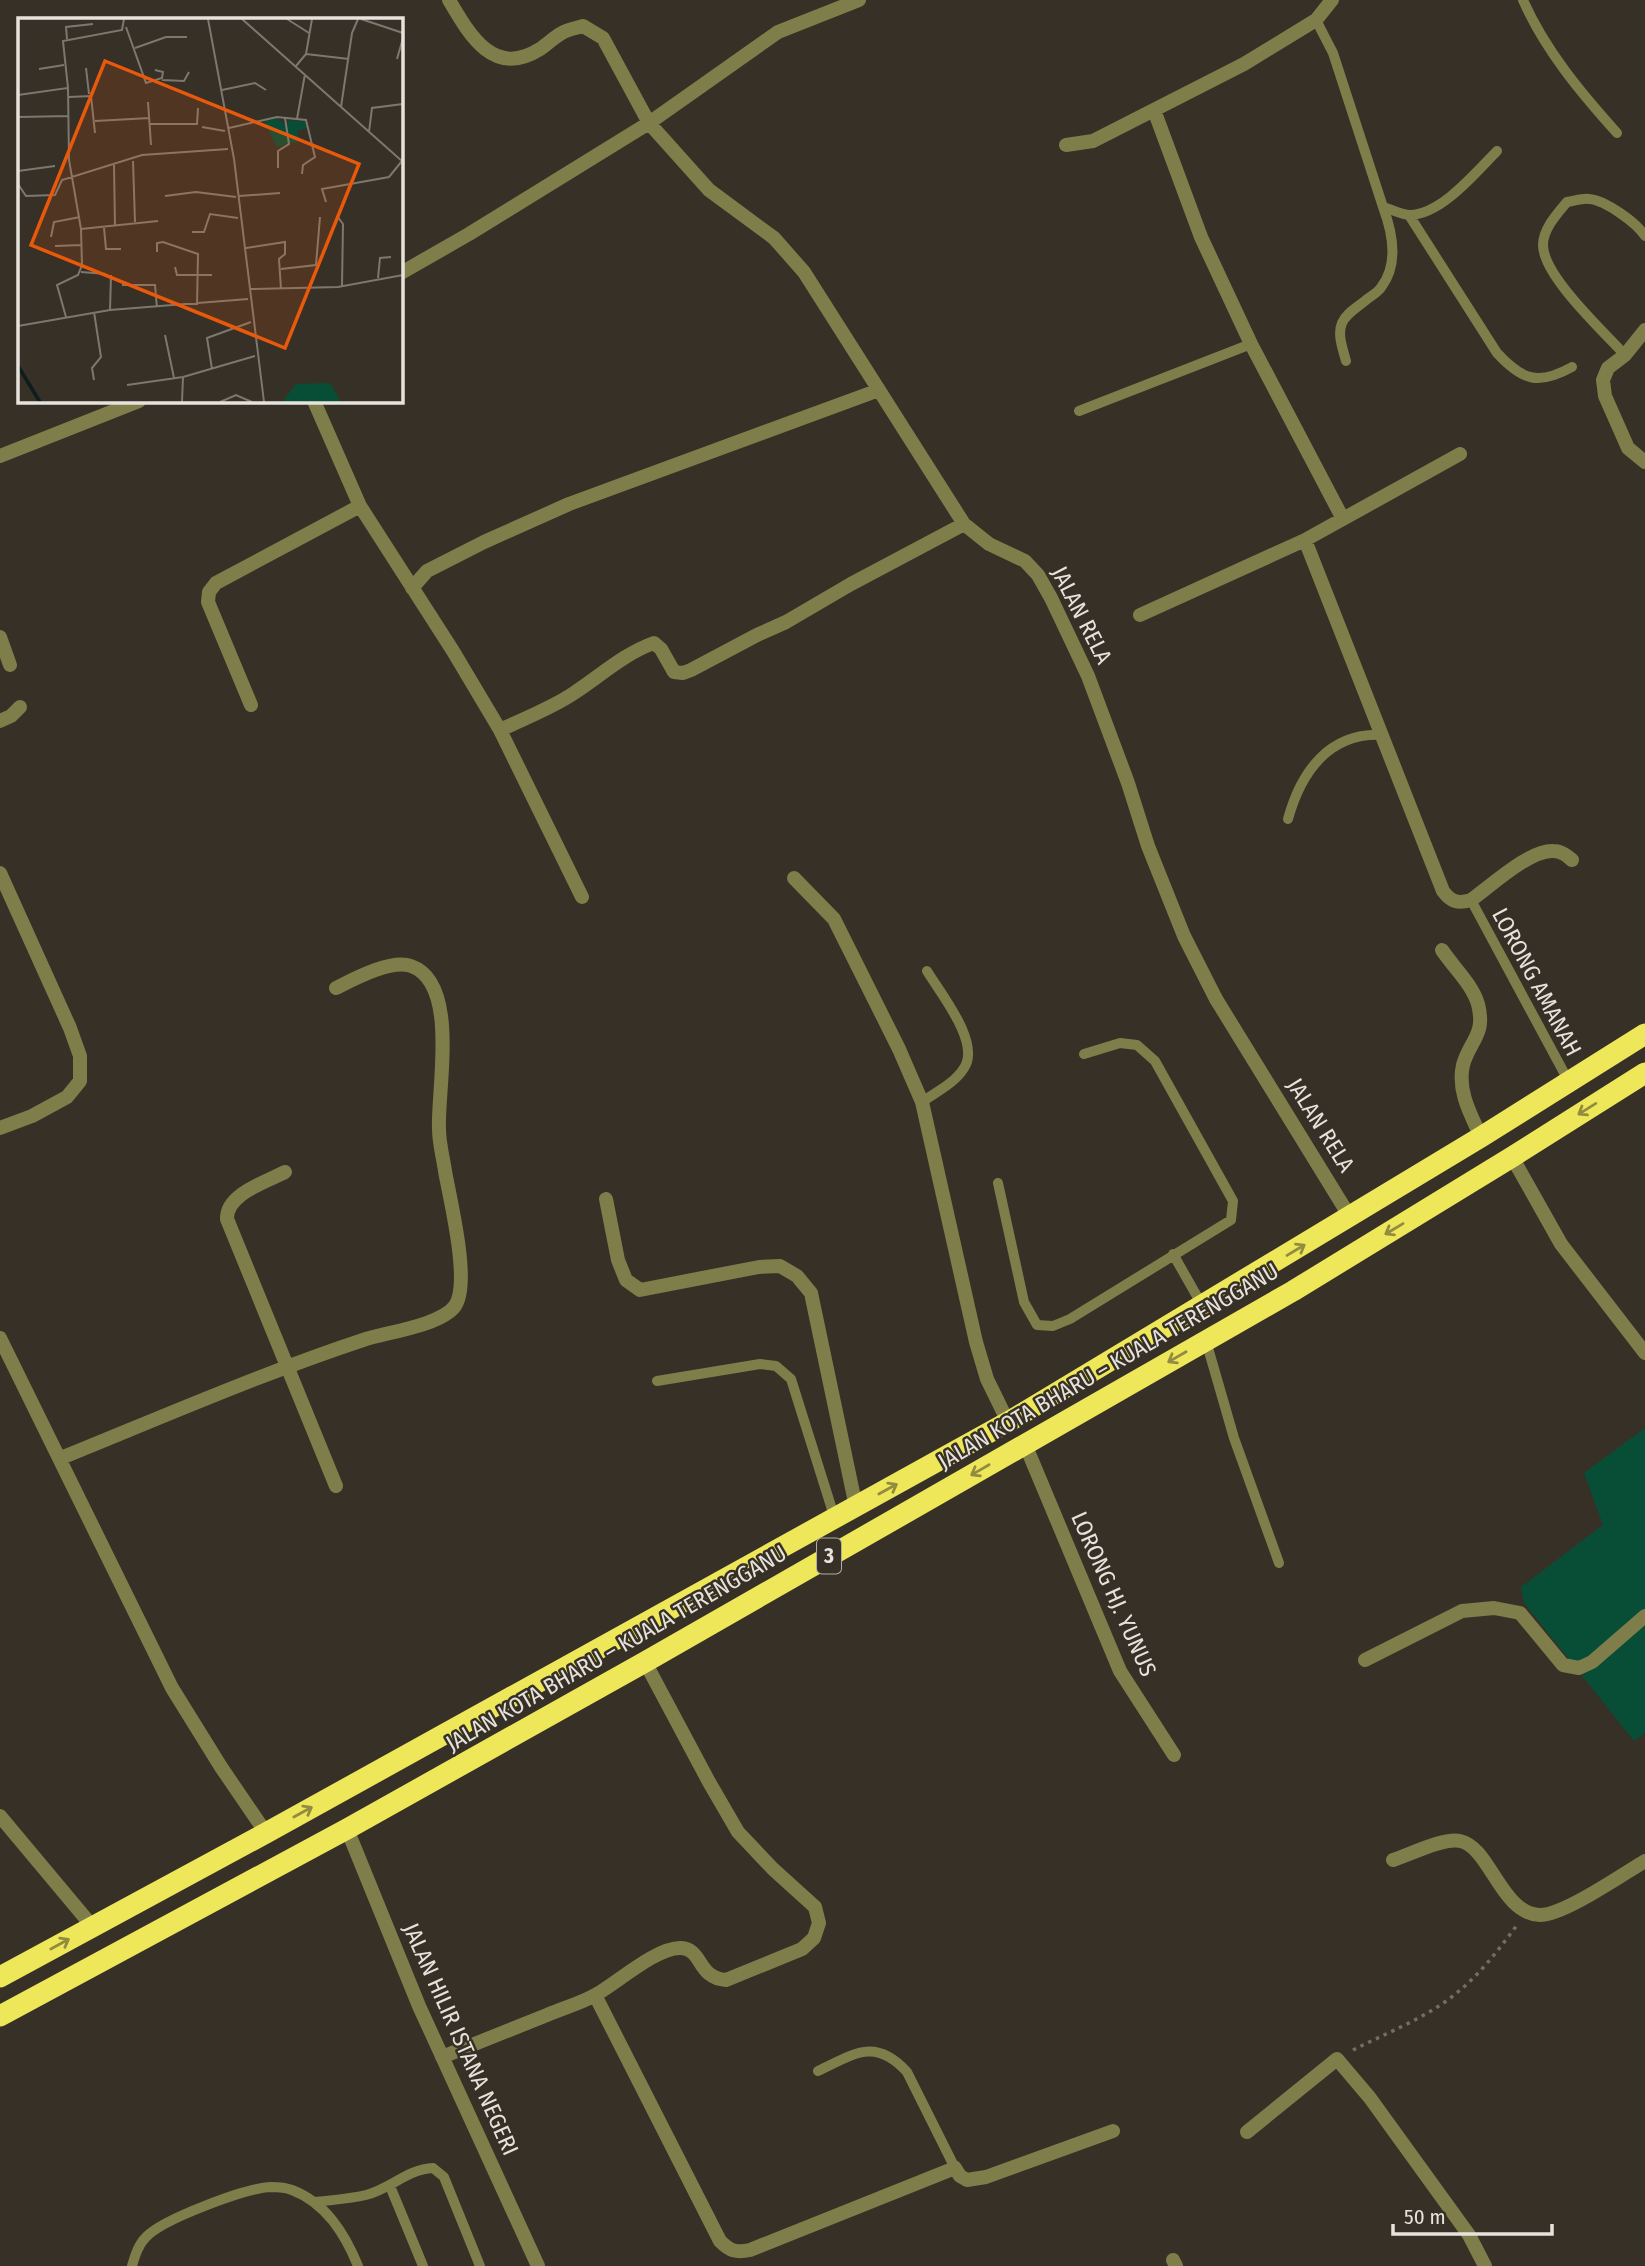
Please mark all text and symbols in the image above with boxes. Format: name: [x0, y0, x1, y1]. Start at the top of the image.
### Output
inset map: [18, 18, 402, 402]
street label: JALAN RELA: [1046, 562, 1118, 668]
street label: LORONG AMANAH: [1486, 903, 1588, 1061]
street label: JALAN RELA: [1281, 1073, 1361, 1177]
one-way arrow: [1578, 1103, 1598, 1117]
one-way arrow: [1384, 1222, 1404, 1236]
one-way arrow: [1285, 1242, 1305, 1256]
street label: JALAN KOTA BHARU – KUALA TERENGGANU: [933, 1257, 1283, 1475]
one-way arrow: [1167, 1351, 1188, 1364]
one-way arrow: [970, 1463, 990, 1477]
one-way arrow: [878, 1482, 898, 1496]
street label: LORONG HJ. YUNUS: [1065, 1507, 1163, 1681]
road number: 3: [817, 1538, 841, 1574]
street label: JALAN KOTA BHARU – KUALA TERENGGANU: [441, 1539, 791, 1757]
one-way arrow: [292, 1805, 313, 1818]
street label: JALAN HILIR ISTANA NEGERI: [397, 1919, 525, 2159]
one-way arrow: [49, 1937, 70, 1950]
scale bar: [1393, 2192, 1552, 2236]
text: 50 m: [1404, 2204, 1446, 2230]

